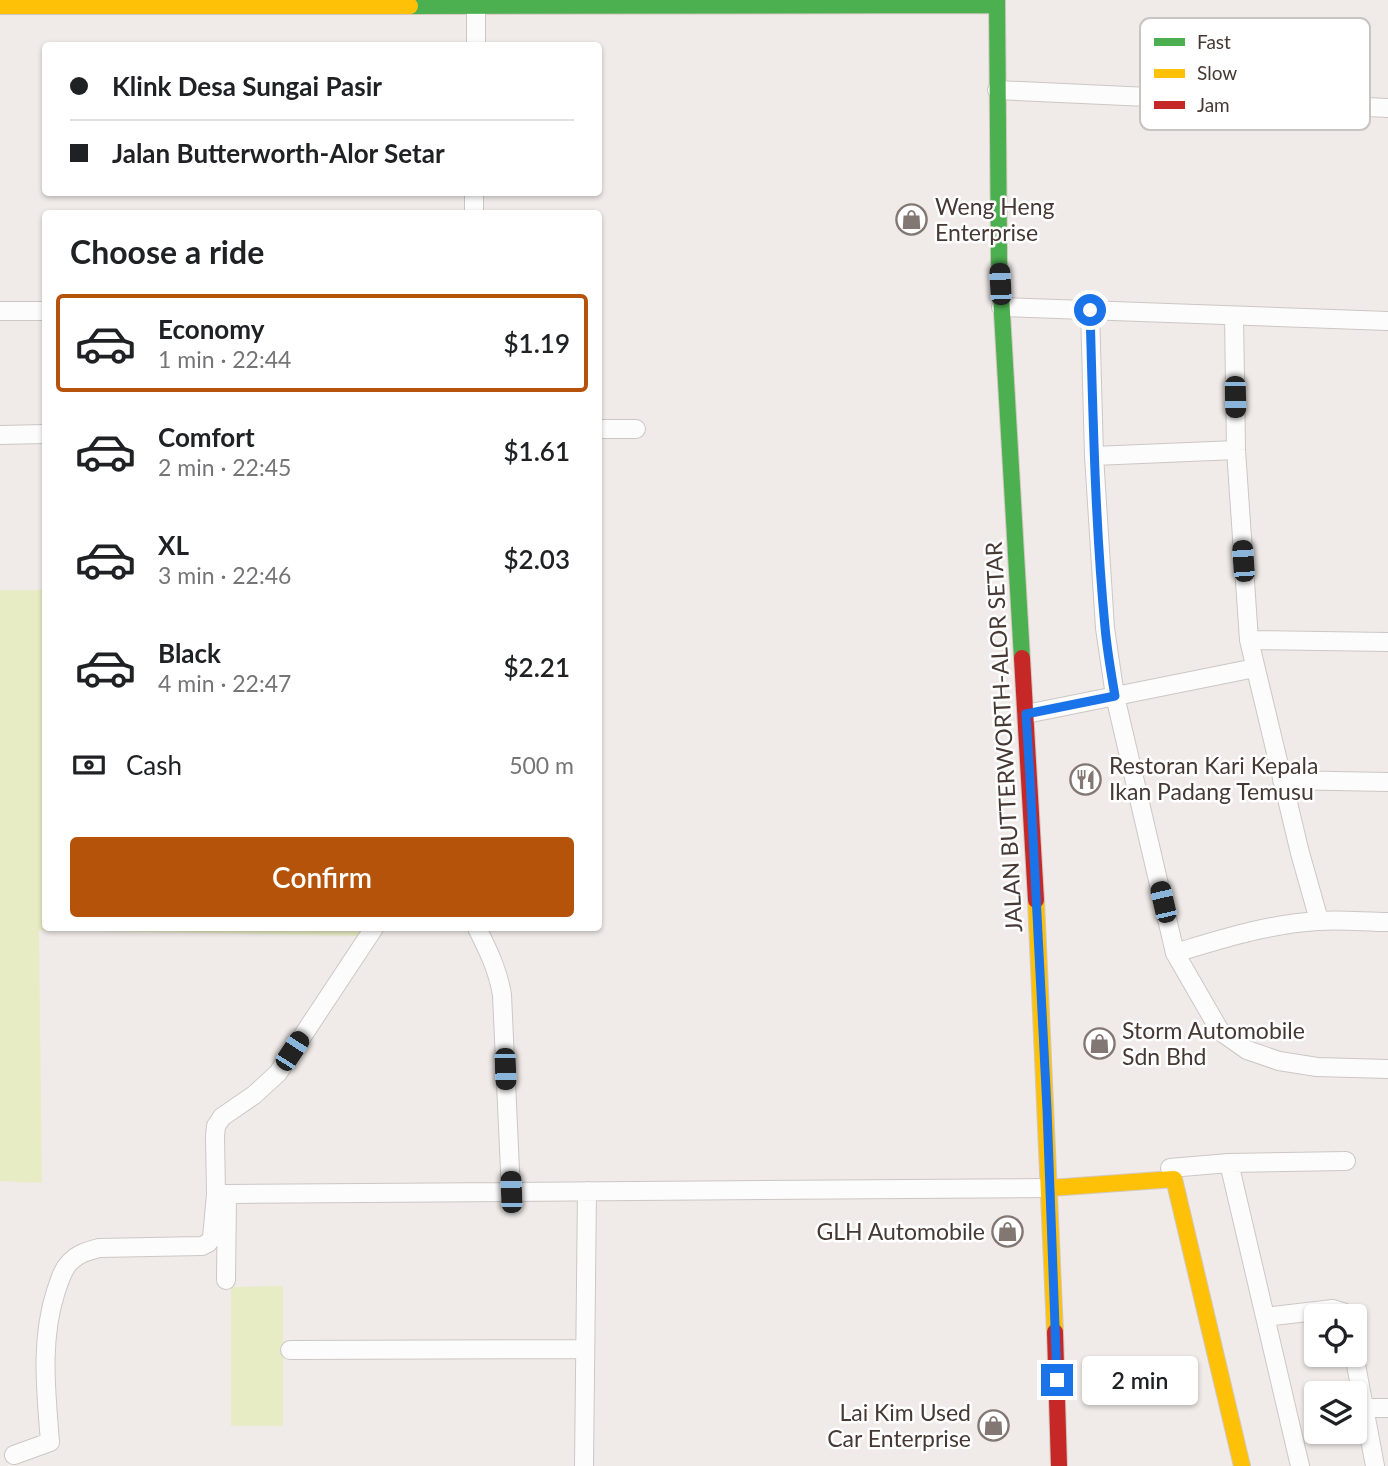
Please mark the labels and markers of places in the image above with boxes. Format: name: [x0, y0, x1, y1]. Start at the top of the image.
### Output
place label: Weng Heng Enterprise: [935, 192, 1055, 246]
shop icon: Weng Heng Enterprise: [895, 203, 929, 237]
place label: Restoran Kari Kepala Ikan Padang Temusu: [1109, 751, 1318, 805]
restaurant icon: Restoran Kari Kepala Ikan Padang Temusu: [1069, 762, 1103, 796]
place label: Storm Automobile Sdn Bhd: [1122, 1016, 1305, 1070]
shop icon: Storm Automobile Sdn Bhd: [1082, 1027, 1116, 1061]
shop icon: GLH Automobile: [991, 1215, 1025, 1249]
place label: GLH Automobile: [816, 1217, 985, 1245]
place label: Lai Kim Used Car Enterprise: [827, 1398, 971, 1452]
shop icon: Lai Kim Used Car Enterprise: [977, 1409, 1011, 1443]

